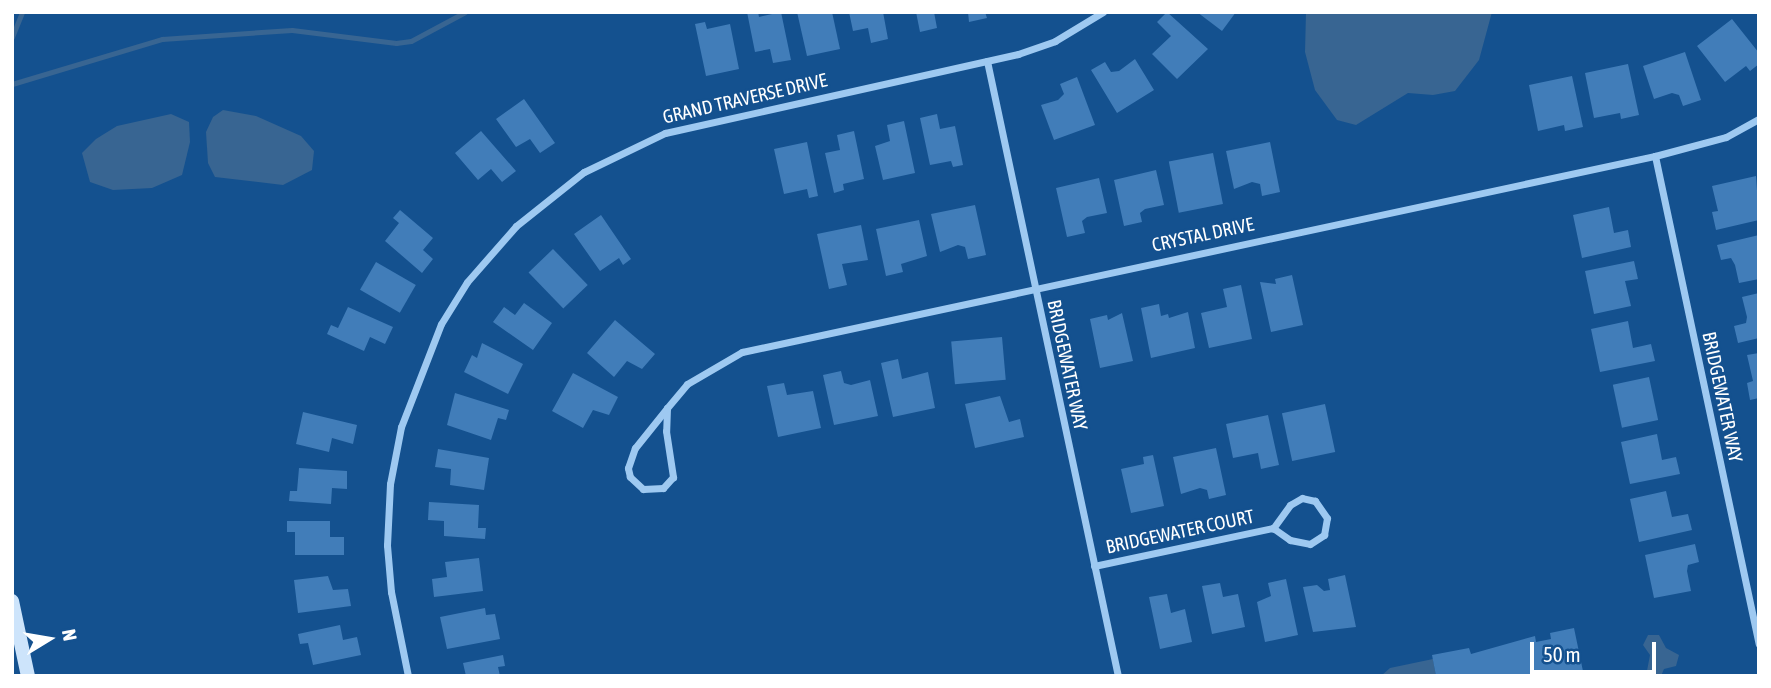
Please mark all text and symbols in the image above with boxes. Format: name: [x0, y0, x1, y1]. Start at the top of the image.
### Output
street label: GRAND TRAVERSE DRIVE: [661, 69, 829, 129]
street label: CRYSTAL DRIVE: [1150, 213, 1256, 257]
street label: BRIDGEWATER WAY: [1042, 298, 1092, 432]
street label: BRIDGEWATER WAY: [1697, 330, 1747, 464]
street label: BRIDGEWATER COURT: [1104, 505, 1256, 559]
north arrow: [14, 604, 84, 674]
text: N: [58, 627, 81, 643]
scale bar: [1533, 628, 1659, 672]
text: 50 m: [1543, 642, 1581, 666]

